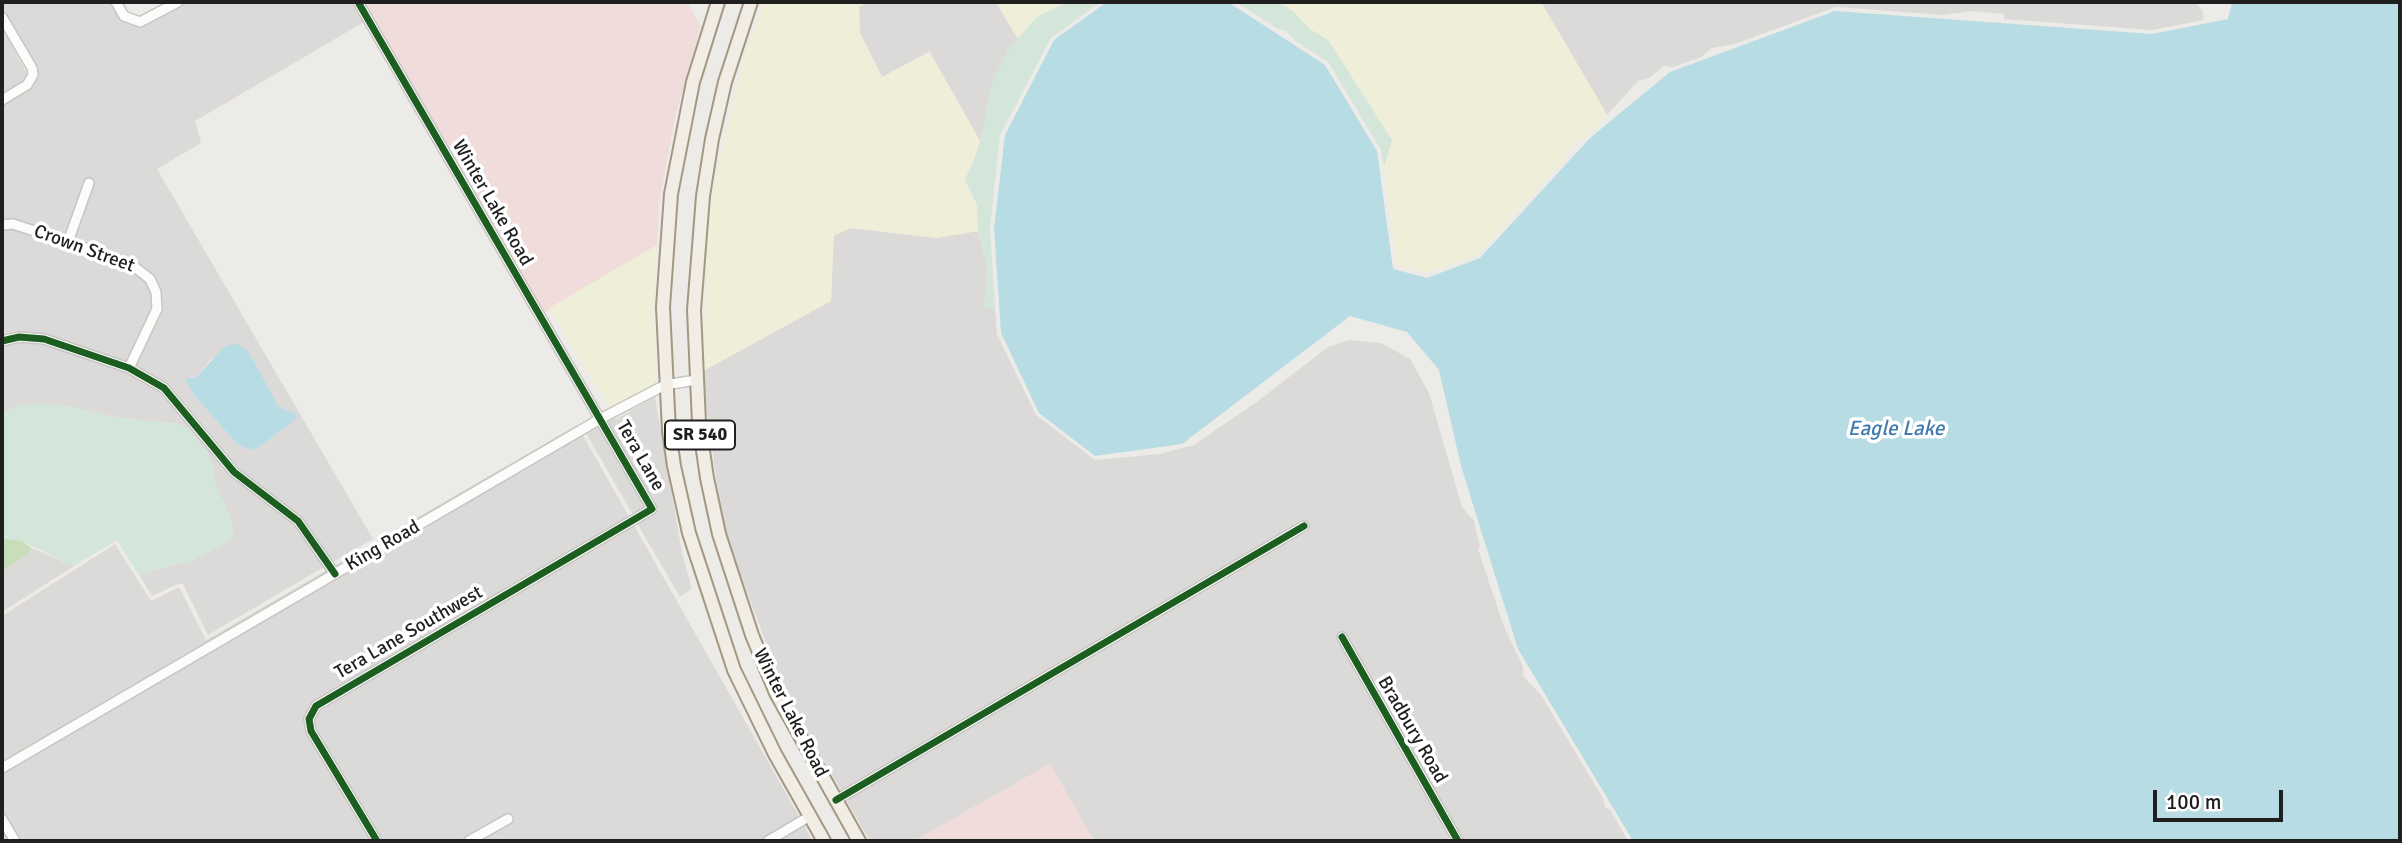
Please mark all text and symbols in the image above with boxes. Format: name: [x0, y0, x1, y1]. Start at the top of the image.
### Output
street label: Winter Lake Road: [447, 136, 537, 270]
street label: Crown Street: [30, 220, 138, 278]
water label: Eagle Lake: [1848, 416, 1944, 442]
street label: Tera Lane: [611, 417, 669, 495]
road number: SR 540: [665, 421, 735, 450]
street label: King Road: [342, 516, 424, 576]
street label: Tera Lane Southwest: [331, 581, 487, 685]
street label: Winter Lake Road: [748, 645, 832, 781]
street label: Bradbury Road: [1372, 673, 1452, 787]
scale bar: [2157, 776, 2286, 820]
text: 100 m: [2166, 789, 2221, 815]

